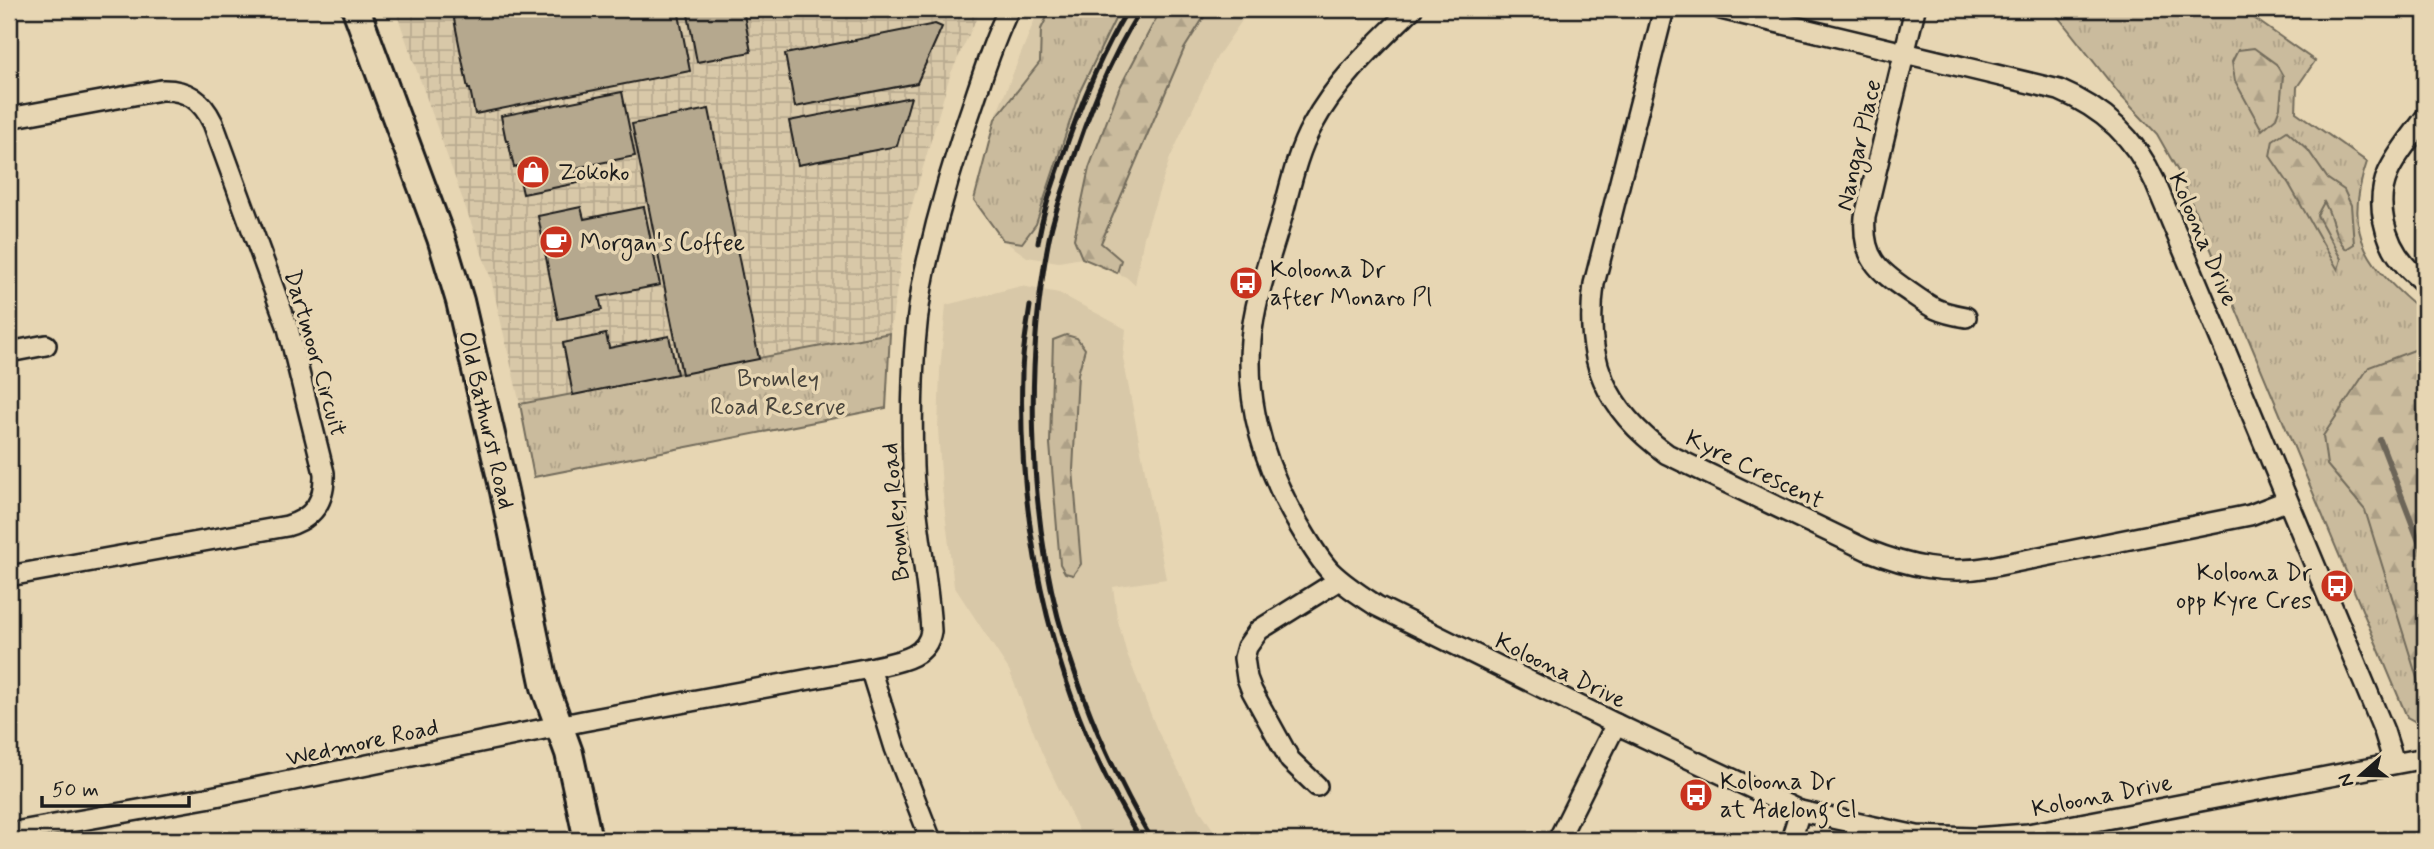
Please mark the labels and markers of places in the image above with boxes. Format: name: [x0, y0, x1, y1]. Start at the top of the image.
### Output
shop icon: Zokoko: [514, 153, 552, 191]
place label: Zokoko: [558, 158, 630, 189]
cafe icon: Morgan's Coffee: [537, 223, 575, 261]
place label: Morgan's Coffee: [580, 228, 745, 261]
place label: Koloona Dr after Monaro Pl: [1270, 255, 1432, 314]
bus stop icon: Koloona Dr after Monaro Pl: [1227, 264, 1265, 302]
place label: Koloona Dr opp Kyre Cres: [2176, 558, 2312, 617]
bus stop icon: Koloona Dr opp Kyre Cres: [2318, 567, 2356, 605]
place label: Koloona Dr at Adelong Cl: [1720, 767, 1857, 829]
bus stop icon: Koloona Dr at Adelong Cl: [1677, 776, 1715, 814]

